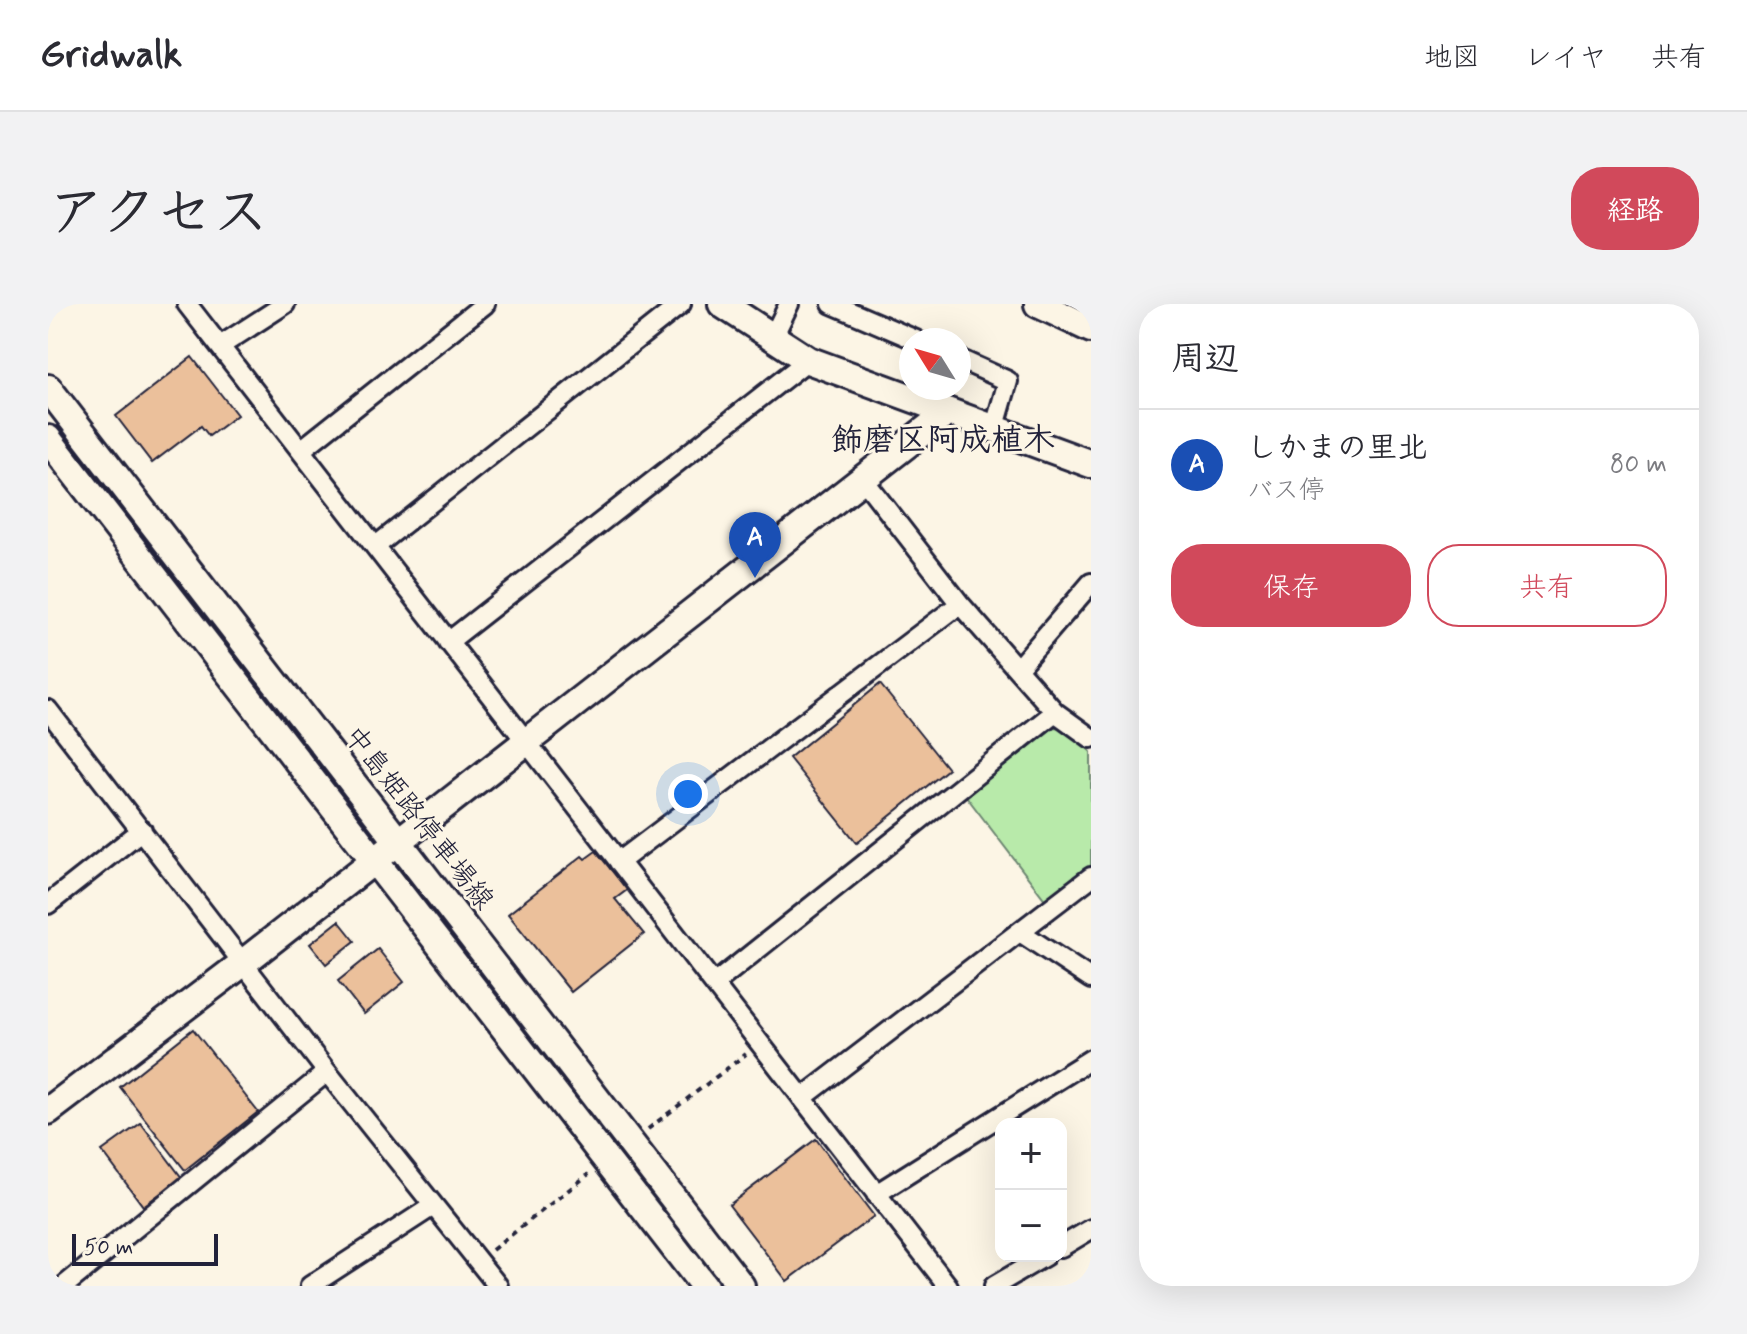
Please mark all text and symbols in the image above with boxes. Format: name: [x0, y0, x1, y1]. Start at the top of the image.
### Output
text: Gridwalk: [40, 31, 182, 80]
text: 地図: [1424, 40, 1480, 77]
text: レイヤ: [1524, 40, 1607, 77]
text: 共有: [1651, 40, 1707, 77]
button: 経路: [1571, 167, 1699, 250]
text: アクセス: [48, 178, 269, 251]
north arrow: [899, 328, 971, 400]
text: 周辺: [1171, 337, 1239, 382]
district label: 飾磨区阿成植木: [831, 420, 1055, 462]
text: しかまの里北: [1247, 429, 1427, 468]
text: A: [1188, 448, 1206, 482]
text: 80 m: [1610, 448, 1667, 482]
text: バス停: [1247, 474, 1325, 508]
pin: A: [729, 512, 781, 578]
button: 保存: [1171, 544, 1411, 627]
button: 共有: [1427, 544, 1667, 627]
street label: 中島姫路停車場線: [334, 719, 502, 918]
your location: [668, 774, 708, 814]
map controls: [995, 1118, 1067, 1262]
button: +: [995, 1118, 1067, 1190]
button: −: [995, 1190, 1067, 1262]
scale bar: [72, 1230, 218, 1266]
text: 50 m: [84, 1234, 133, 1262]

